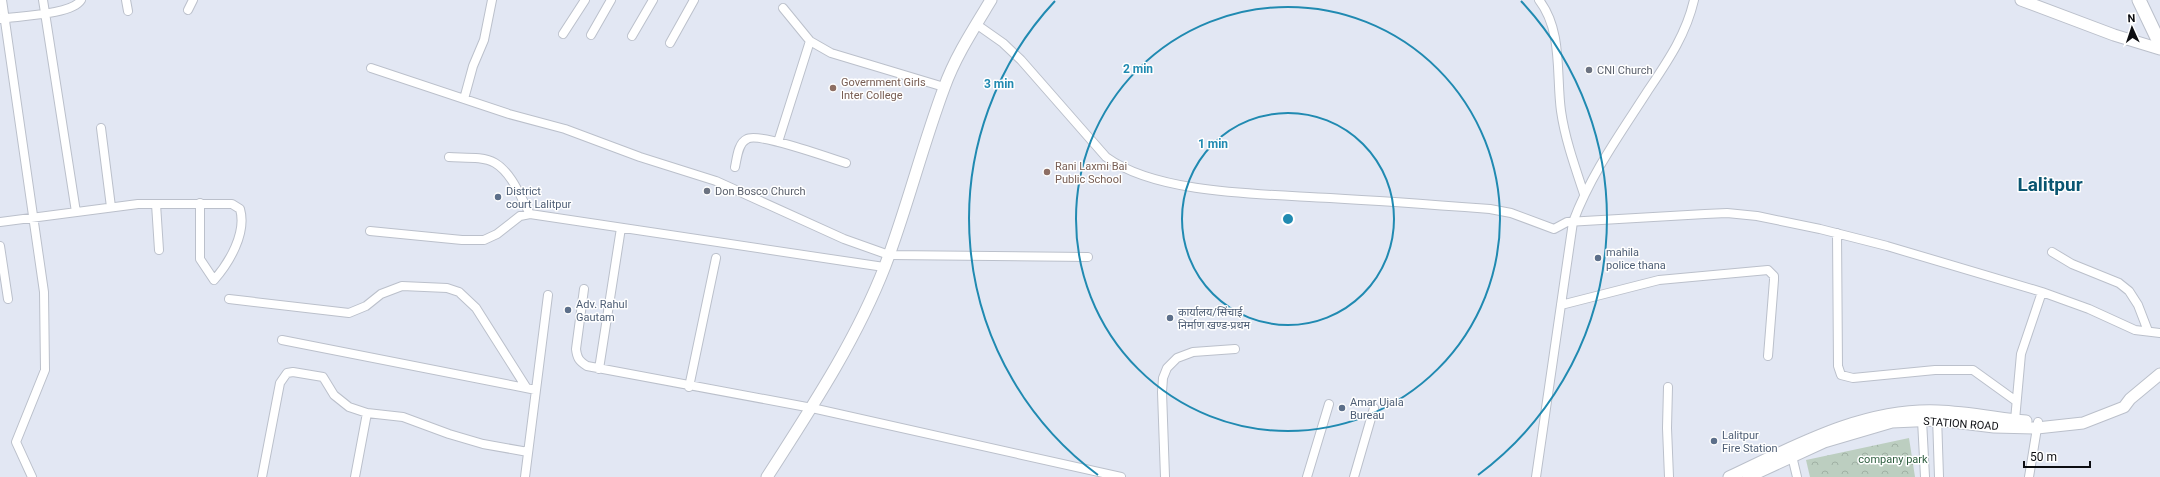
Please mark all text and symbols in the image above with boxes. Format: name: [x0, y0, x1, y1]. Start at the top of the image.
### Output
north arrow: [2112, 8, 2152, 48]
text: N: [2127, 12, 2136, 25]
text: 2 min: [1123, 62, 1153, 76]
place label: CNI Church: [1597, 64, 1652, 77]
marker: CNI Church: [1584, 65, 1594, 75]
place label: Government Girls Inter College: [841, 76, 926, 102]
text: 3 min: [984, 77, 1014, 91]
marker: Government Girls Inter College: [828, 83, 838, 93]
text: 1 min: [1198, 137, 1228, 151]
place label: Rani Laxmi Bai Public School: [1055, 160, 1127, 186]
marker: Rani Laxmi Bai Public School: [1042, 167, 1052, 177]
district label: Lalitpur: [2017, 173, 2083, 196]
place label: District court Lalitpur: [506, 185, 572, 211]
place label: Don Bosco Church: [715, 185, 806, 198]
marker: Don Bosco Church: [702, 186, 712, 196]
marker: District court Lalitpur: [493, 192, 503, 202]
centre of rings: [1281, 212, 1295, 226]
place label: mahila police thana: [1606, 246, 1666, 272]
marker: mahila police thana: [1593, 253, 1603, 263]
place label: Adv. Rahul Gautam: [576, 298, 627, 324]
marker: Adv. Rahul Gautam: [563, 305, 573, 315]
place label: कार्यालय/सिंचाई निर्माण खण्ड-प्रथम: [1178, 306, 1250, 332]
marker: कार्यालय/सिंचाई निर्माण खण्ड-प्रथम: [1165, 313, 1175, 323]
place label: Amar Ujala Bureau: [1350, 396, 1404, 422]
marker: Amar Ujala Bureau: [1337, 403, 1347, 413]
street label: STATION ROAD: [1923, 415, 1999, 433]
place label: Lalitpur Fire Station: [1722, 429, 1778, 455]
marker: Lalitpur Fire Station: [1709, 436, 1719, 446]
scale bar: [2024, 443, 2090, 469]
text: 50 m: [2030, 450, 2057, 464]
park label: company park: [1858, 453, 1928, 466]

